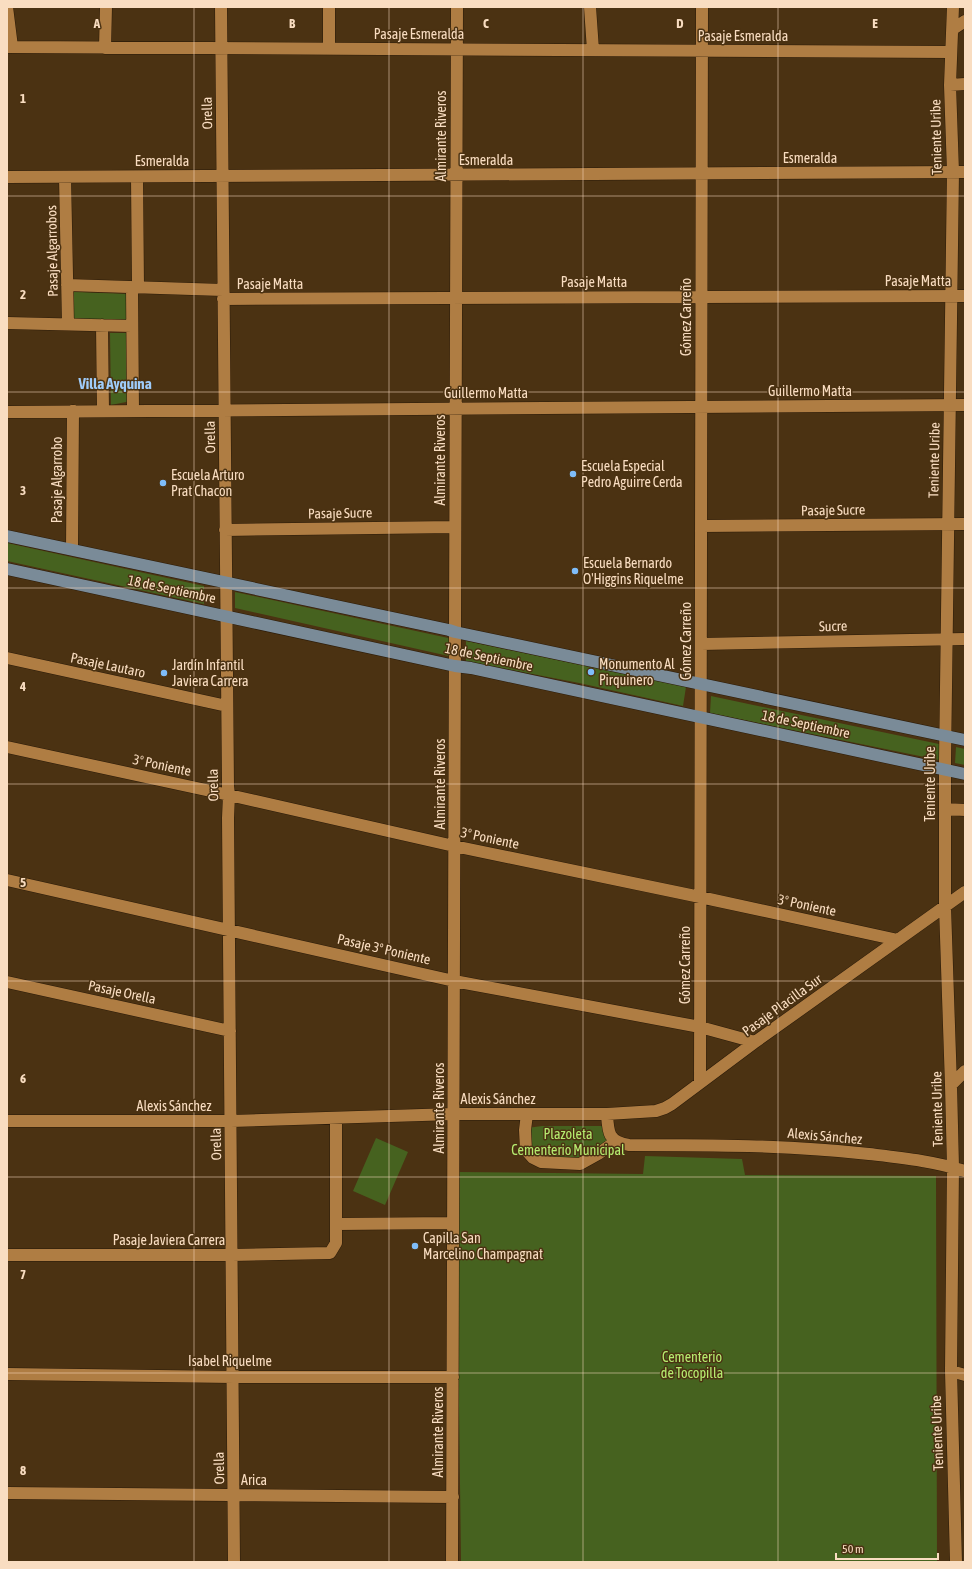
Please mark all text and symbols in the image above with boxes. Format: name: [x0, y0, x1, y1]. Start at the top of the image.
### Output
text: A: [93, 16, 101, 31]
text: B: [289, 16, 296, 31]
text: C: [483, 16, 489, 31]
text: D: [676, 16, 684, 31]
text: E: [872, 16, 878, 31]
street label: Pasaje Esmeralda: [374, 26, 464, 42]
street label: Pasaje Esmeralda: [698, 28, 788, 44]
street label: Almirante Riveros: [433, 90, 449, 182]
text: 1: [20, 91, 26, 106]
street label: Orella: [199, 97, 215, 129]
street label: Teniente Uribe: [927, 99, 945, 175]
street label: Esmeralda: [783, 150, 837, 166]
street label: Esmeralda: [459, 152, 513, 168]
street label: Esmeralda: [135, 153, 189, 169]
street label: Pasaje Algarrobos: [43, 205, 61, 297]
street label: Pasaje Matta: [885, 273, 951, 289]
street label: Pasaje Matta: [561, 274, 627, 290]
street label: Pasaje Matta: [237, 276, 303, 292]
street label: Gómez Carreño: [678, 278, 694, 356]
text: 2: [20, 287, 26, 302]
district label: Villa Ayquina: [77, 375, 152, 392]
street label: Guillermo Matta: [768, 383, 852, 399]
street label: Guillermo Matta: [444, 385, 528, 401]
street label: Almirante Riveros: [432, 414, 448, 506]
street label: Orella: [202, 421, 218, 453]
street label: Teniente Uribe: [925, 422, 943, 498]
street label: Pasaje Algarrobo: [49, 437, 65, 523]
place label: Escuela Especial Pedro Aguirre Cerda: [581, 458, 683, 490]
place label: Escuela Arturo Prat Chacon: [171, 467, 245, 499]
marker: Escuela Especial Pedro Aguirre Cerda: [568, 469, 578, 479]
marker: Escuela Arturo Prat Chacon: [158, 478, 168, 488]
text: 3: [20, 483, 26, 498]
street label: Pasaje Sucre: [801, 501, 865, 519]
street label: Pasaje Sucre: [308, 504, 372, 522]
place label: Escuela Bernardo O'Higgins Riquelme: [583, 555, 684, 587]
marker: Escuela Bernardo O'Higgins Riquelme: [570, 566, 580, 576]
street label: 18 de Septiembre: [126, 572, 218, 606]
street label: Gómez Carreño: [678, 602, 694, 680]
street label: Sucre: [819, 618, 847, 634]
street label: 18 de Septiembre: [443, 640, 535, 674]
street label: Pasaje Lautaro: [69, 649, 147, 681]
place label: Monumento Al Pirquinero: [599, 656, 675, 688]
place label: Jardín Infantil Javiera Carrera: [172, 657, 248, 689]
marker: Monumento Al Pirquinero: [586, 667, 596, 677]
marker: Jardín Infantil Javiera Carrera: [159, 668, 169, 678]
text: 4: [19, 679, 26, 694]
street label: 18 de Septiembre: [760, 707, 852, 741]
street label: Almirante Riveros: [432, 738, 448, 830]
street label: Teniente Uribe: [922, 746, 938, 822]
street label: 3° Poniente: [131, 751, 193, 779]
street label: Orella: [205, 769, 221, 801]
street label: 3° Poniente: [459, 824, 521, 852]
text: 5: [20, 875, 26, 890]
street label: 3° Poniente: [776, 891, 838, 919]
street label: Gómez Carreño: [677, 926, 693, 1004]
street label: Pasaje 3° Poniente: [336, 931, 432, 967]
street label: Pasaje Placilla Sur: [739, 970, 825, 1039]
street label: Pasaje Orella: [87, 977, 157, 1007]
street label: Almirante Riveros: [431, 1062, 447, 1154]
text: 6: [20, 1071, 26, 1086]
street label: Teniente Uribe: [928, 1071, 946, 1147]
street label: Alexis Sánchez: [461, 1091, 535, 1107]
street label: Alexis Sánchez: [137, 1098, 211, 1114]
street label: Alexis Sánchez: [787, 1125, 863, 1147]
park label: Plazoleta Cementerio Municipal: [511, 1126, 625, 1158]
street label: Orella: [208, 1128, 224, 1160]
place label: Capilla San Marcelino Champagnat: [423, 1230, 543, 1262]
street label: Pasaje Javiera Carrera: [113, 1232, 225, 1248]
marker: Capilla San Marcelino Champagnat: [410, 1241, 420, 1251]
text: 7: [20, 1267, 26, 1282]
park label: Cementerio de Tocopilla: [661, 1349, 723, 1381]
street label: Isabel Riquelme: [188, 1353, 272, 1369]
street label: Almirante Riveros: [430, 1386, 446, 1478]
street label: Teniente Uribe: [928, 1395, 946, 1471]
street label: Orella: [211, 1452, 227, 1484]
text: 8: [20, 1463, 26, 1478]
street label: Arica: [241, 1472, 267, 1488]
scale bar: [836, 1535, 938, 1561]
text: 50 m: [842, 1542, 864, 1556]

